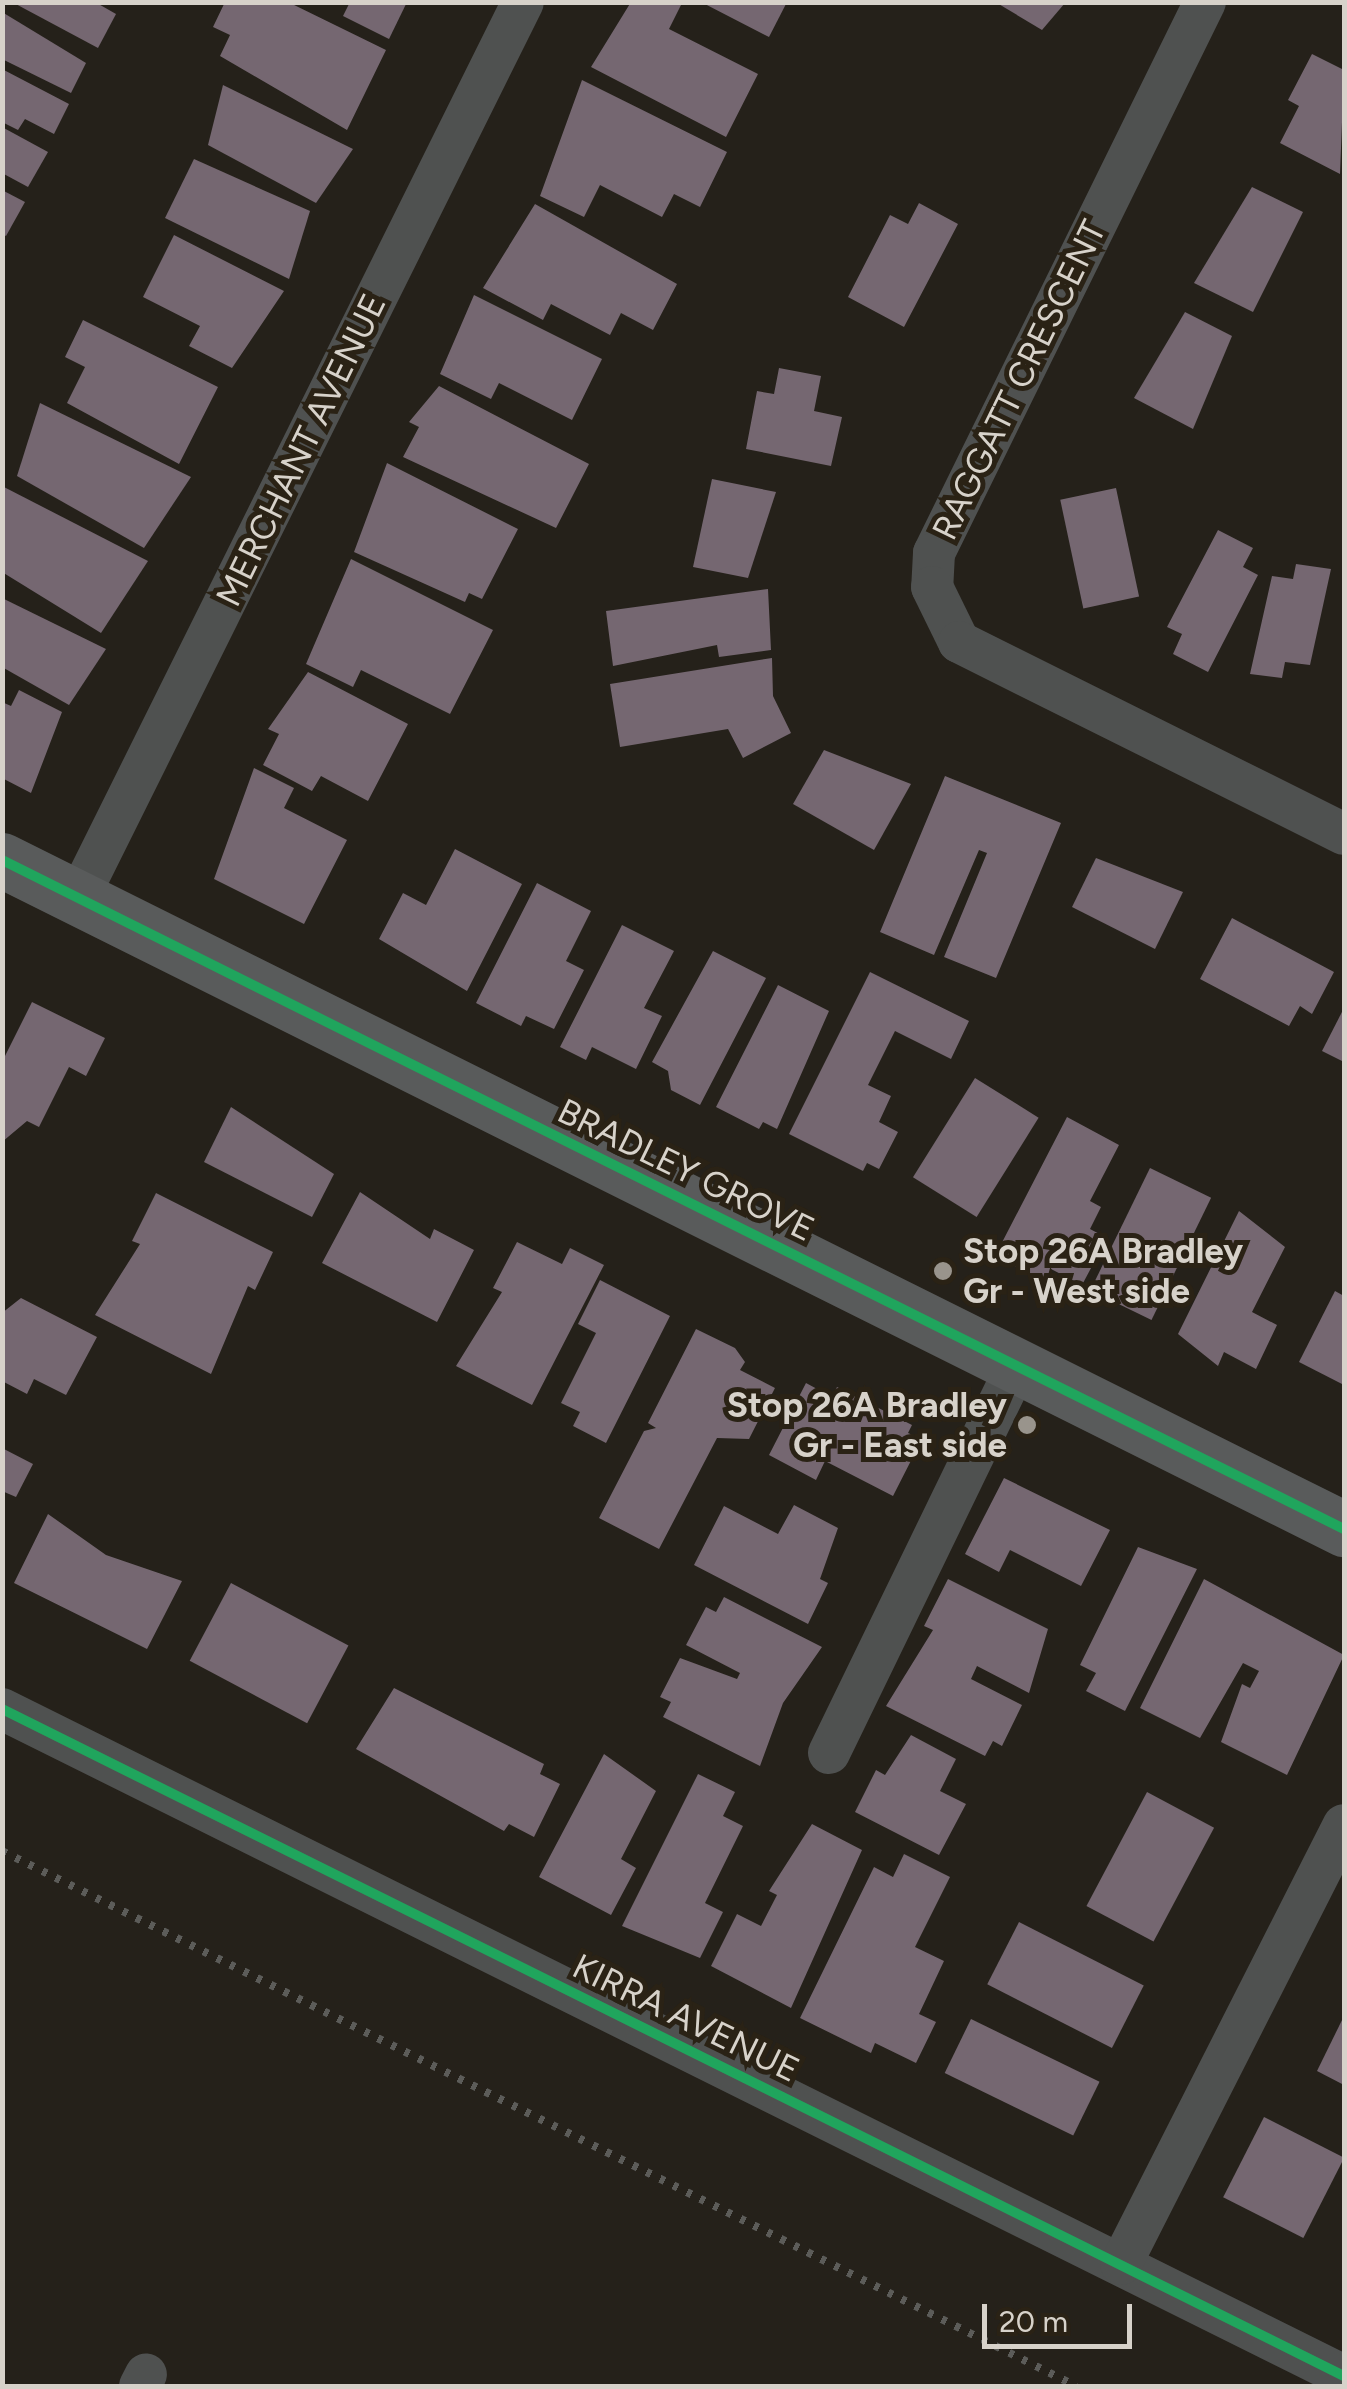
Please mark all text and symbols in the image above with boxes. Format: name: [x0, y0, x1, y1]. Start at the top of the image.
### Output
street label: RAGGATT CRESCENT: [923, 214, 1115, 546]
street label: MERCHANT AVENUE: [207, 287, 395, 613]
street label: BRADLEY GROVE: [551, 1090, 821, 1250]
place label: Stop 26A Bradley Gr - West side: [963, 1230, 1243, 1312]
marker: Stop 26A Bradley Gr - West side: [932, 1260, 954, 1282]
place label: Stop 26A Bradley Gr - East side: [727, 1384, 1007, 1466]
marker: Stop 26A Bradley Gr - East side: [1016, 1414, 1038, 1436]
street label: KIRRA AVENUE: [566, 1945, 806, 2091]
scale bar: [987, 2284, 1137, 2346]
text: 20 m: [999, 2303, 1068, 2340]

